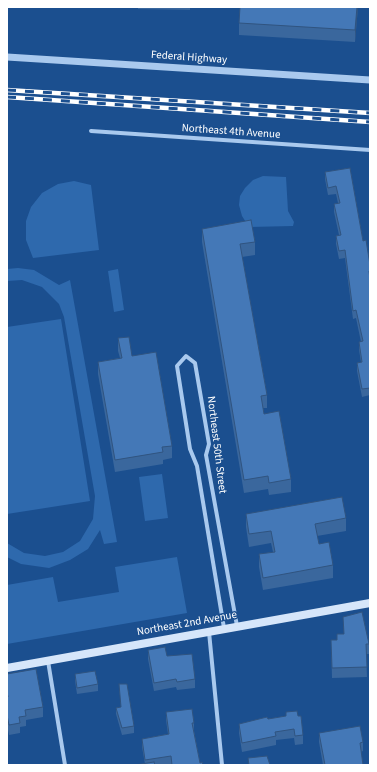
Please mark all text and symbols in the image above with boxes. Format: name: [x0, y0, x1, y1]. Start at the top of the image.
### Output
street label: Federal Highway: [150, 49, 228, 67]
street label: Northeast 4th Avenue: [181, 122, 281, 142]
street label: Northeast 50th Street: [203, 395, 229, 495]
street label: Northeast 2nd Avenue: [136, 609, 238, 639]

